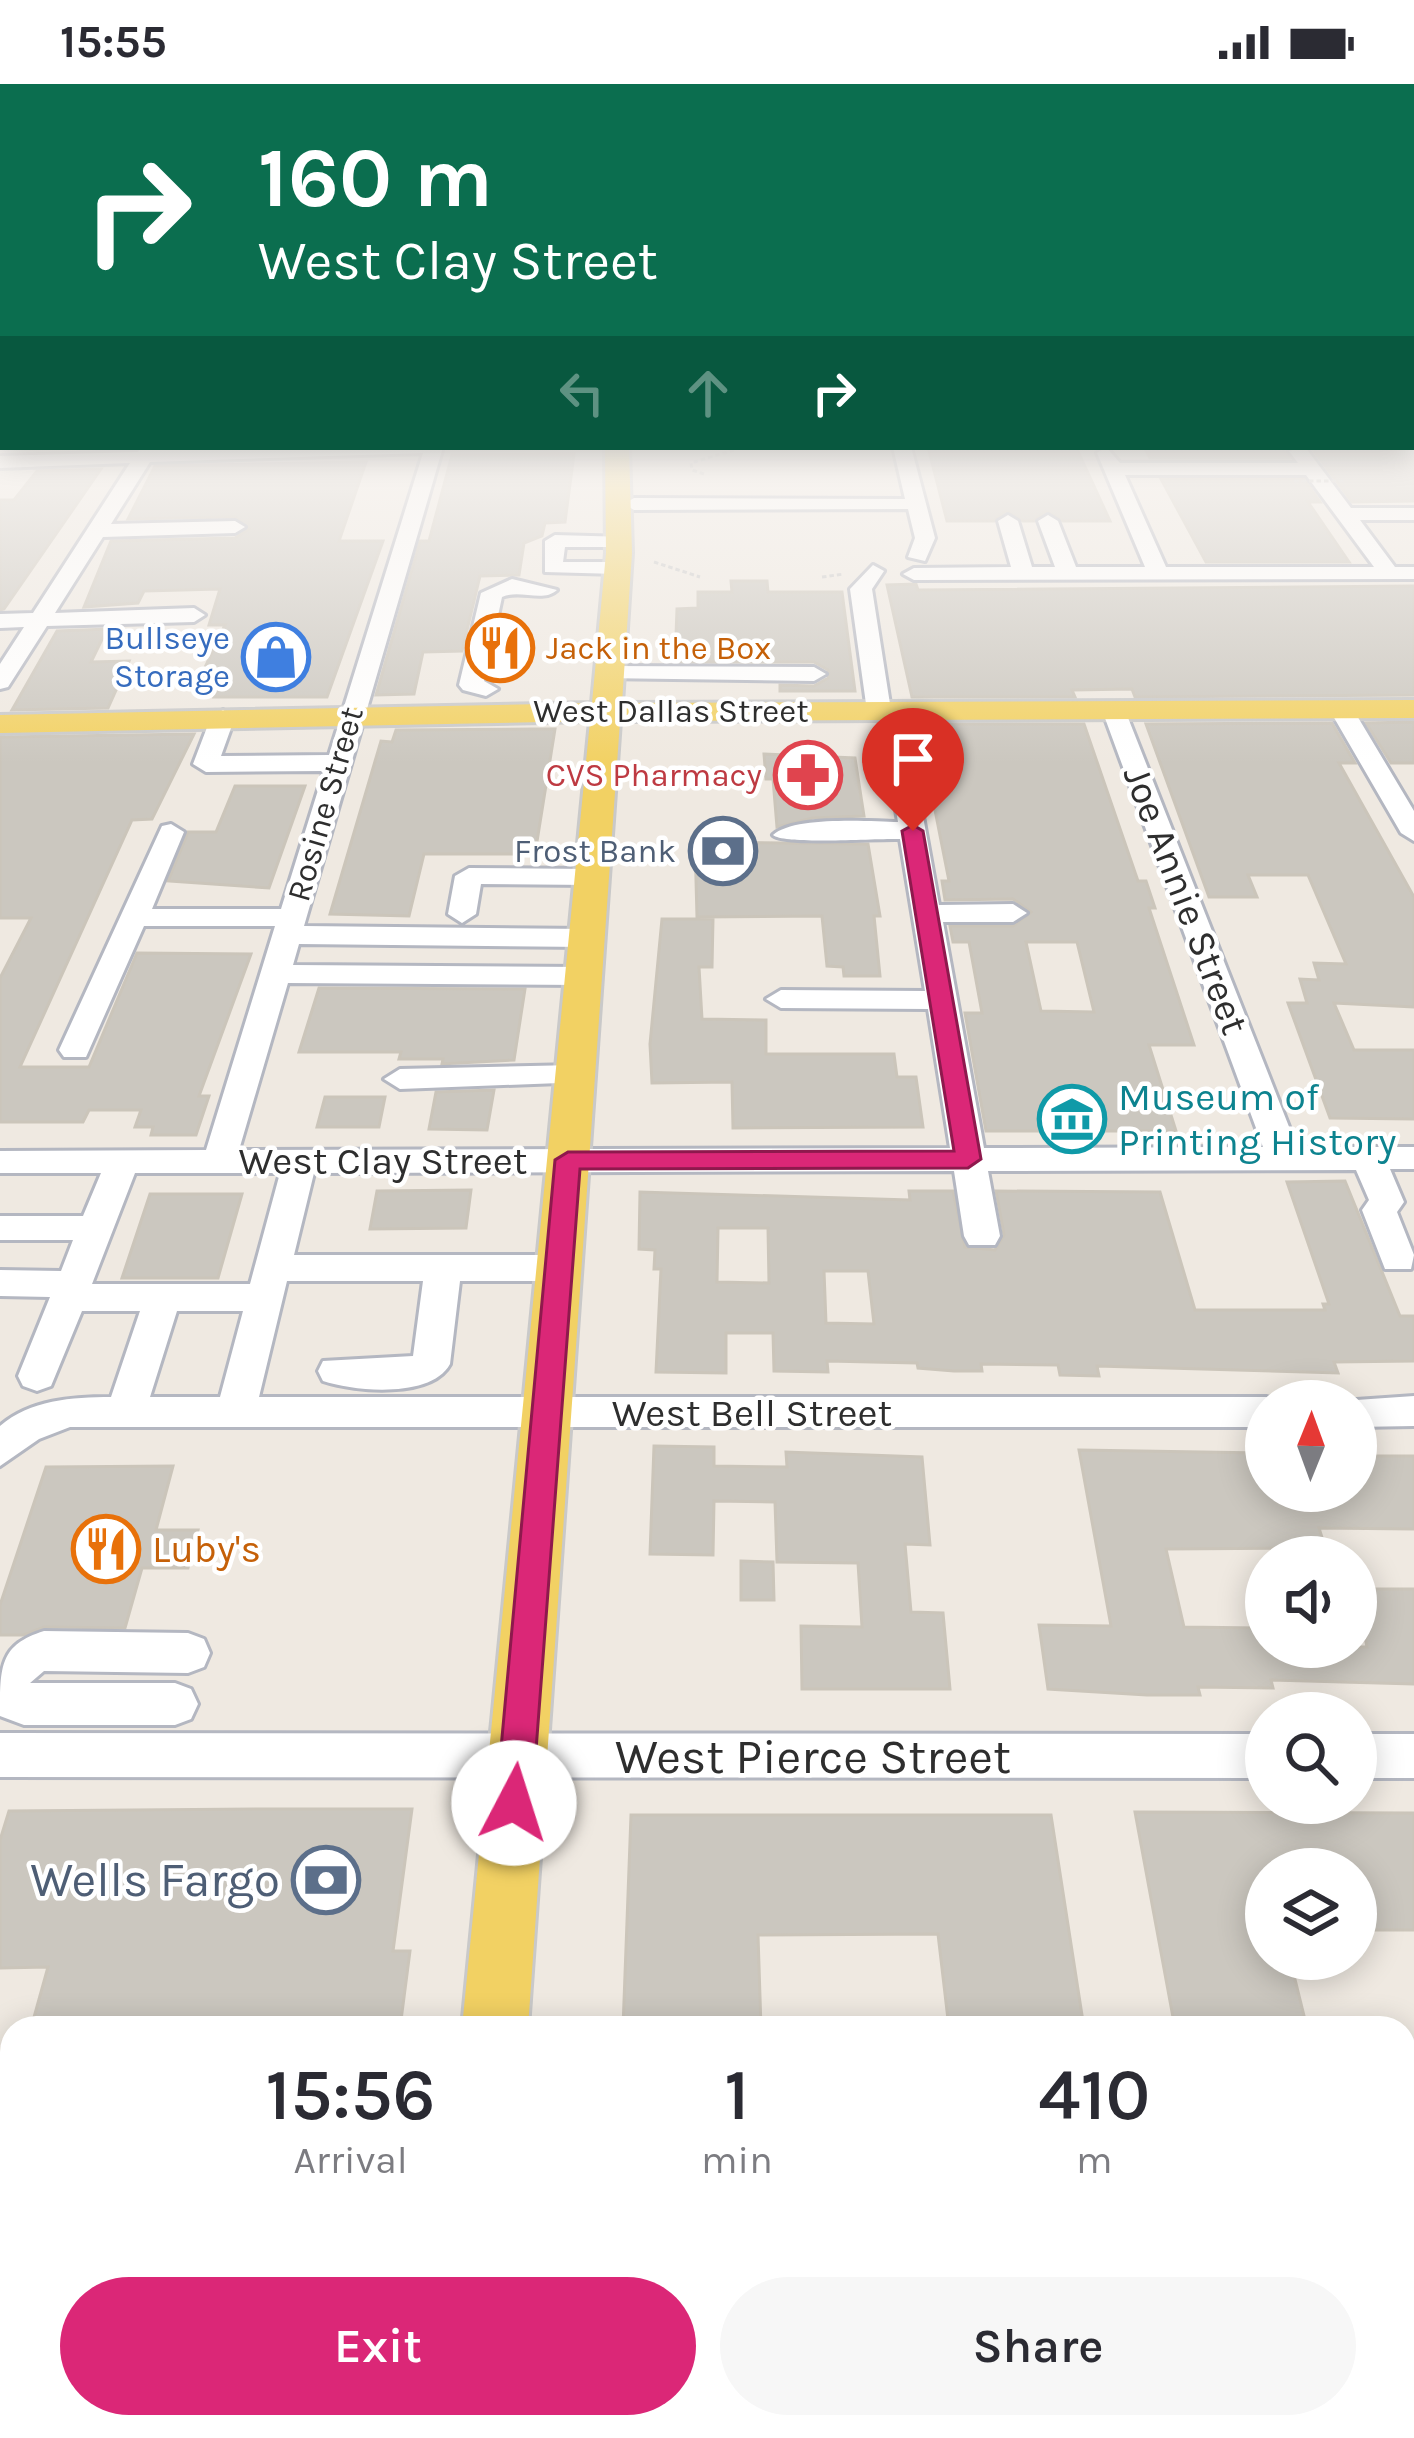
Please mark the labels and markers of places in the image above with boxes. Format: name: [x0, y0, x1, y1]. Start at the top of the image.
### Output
restaurant icon: Jack in the Box: [465, 613, 535, 683]
place label: Bullseye Storage: [104, 619, 230, 695]
shop icon: Bullseye Storage: [241, 622, 311, 692]
place label: Jack in the Box: [546, 629, 771, 667]
pin: [862, 708, 964, 831]
pharmacy icon: CVS Pharmacy: [773, 740, 843, 810]
place label: CVS Pharmacy: [546, 756, 762, 794]
bank icon: Frost Bank: [688, 816, 758, 886]
place label: Frost Bank: [514, 832, 676, 870]
place label: Museum of Printing History: [1118, 1074, 1396, 1165]
museum icon: Museum of Printing History: [1037, 1084, 1107, 1154]
restaurant icon: Luby's: [71, 1514, 141, 1584]
place label: Luby's: [152, 1526, 261, 1572]
bank icon: Wells Fargo: [291, 1845, 361, 1915]
place label: Wells Fargo: [30, 1852, 280, 1909]

